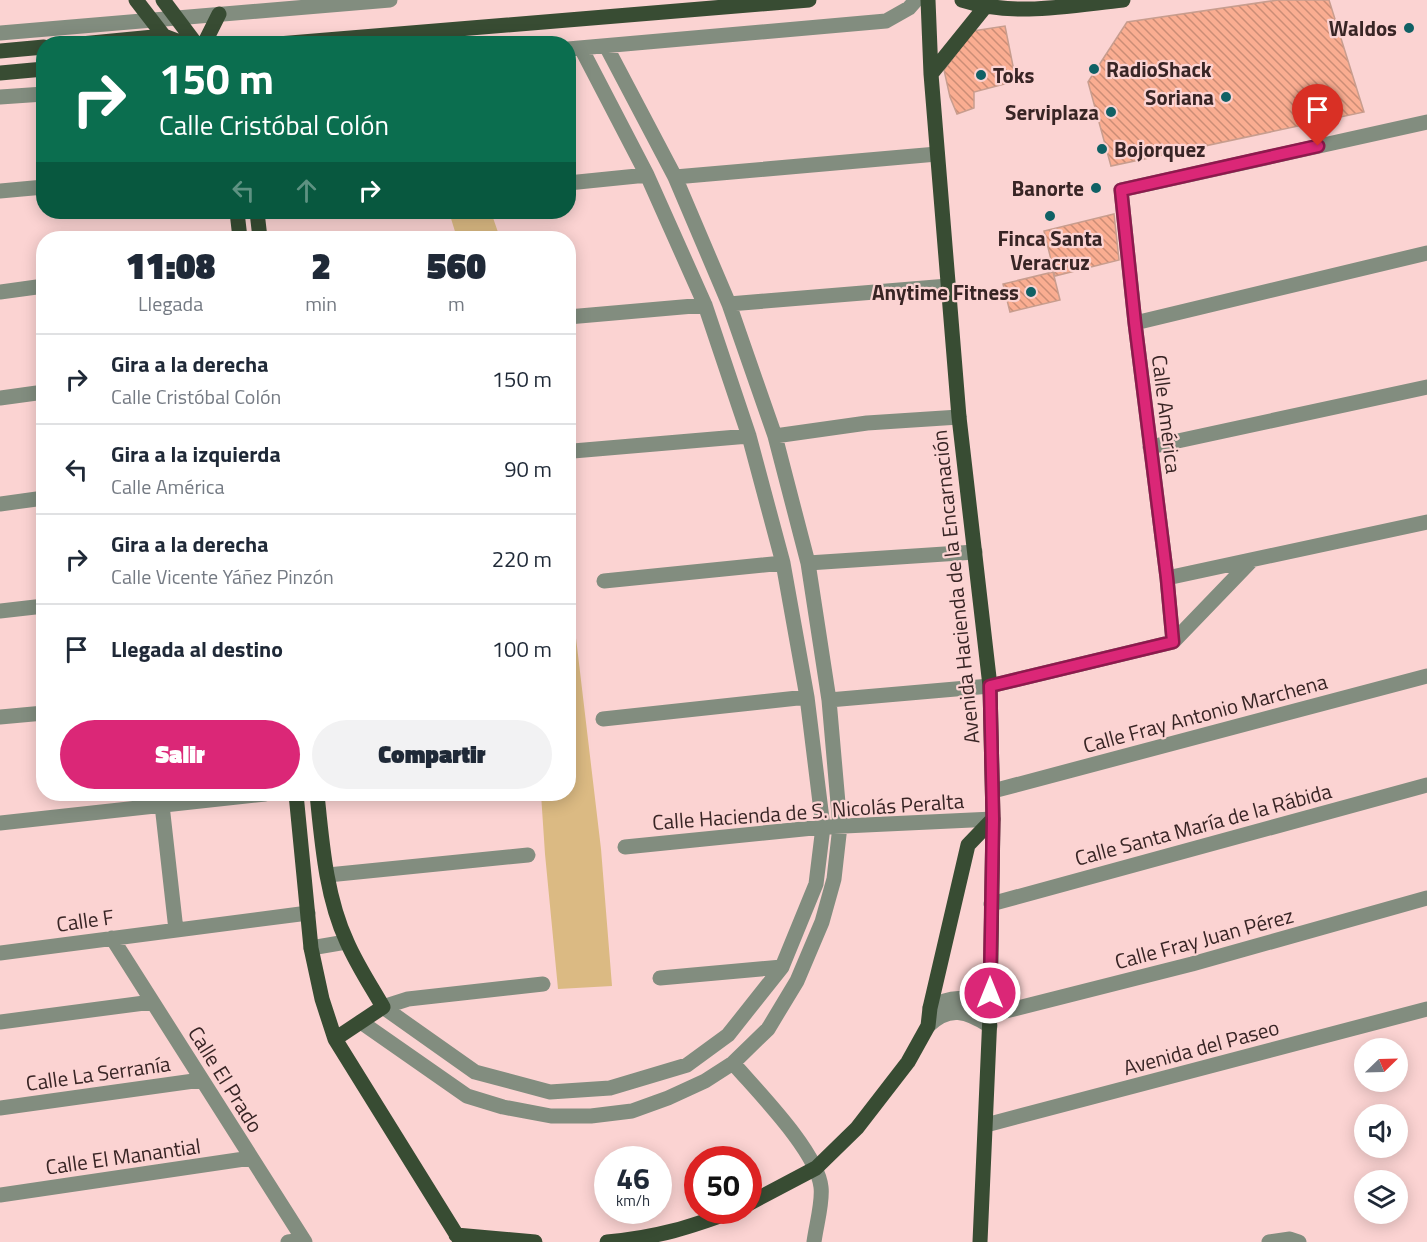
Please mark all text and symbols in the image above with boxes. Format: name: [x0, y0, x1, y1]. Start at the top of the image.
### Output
place label: Waldos: [1329, 12, 1397, 44]
marker: Waldos: [1402, 21, 1416, 35]
text: 150 m: [159, 46, 274, 110]
place label: RadioShack: [1106, 53, 1212, 85]
place label: Toks: [993, 59, 1035, 91]
icon: right: [60, 60, 138, 138]
marker: RadioShack: [1087, 62, 1101, 76]
marker: Toks: [974, 68, 988, 82]
place label: Soriana: [1145, 81, 1214, 113]
pin: [1292, 84, 1343, 146]
marker: Soriana: [1219, 90, 1233, 104]
icon: arrive: [1301, 93, 1334, 126]
place label: Serviplaza: [1005, 96, 1099, 128]
text: Calle Cristóbal Colón: [159, 104, 389, 145]
marker: Serviplaza: [1104, 105, 1118, 119]
place label: Bojorquez: [1114, 133, 1206, 165]
marker: Bojorquez: [1095, 142, 1109, 156]
place label: Banorte: [1012, 172, 1084, 204]
icon: left: [227, 174, 260, 207]
icon: ahead: [290, 174, 323, 207]
icon: right: [353, 174, 386, 207]
marker: Banorte: [1089, 181, 1103, 195]
marker: Finca Santa Veracruz: [1043, 209, 1057, 223]
place label: Finca Santa Veracruz: [997, 222, 1103, 278]
text: 11:08: [126, 238, 215, 293]
text: 2: [311, 238, 331, 293]
text: 560: [427, 238, 486, 293]
place label: Anytime Fitness: [872, 276, 1019, 308]
marker: Anytime Fitness: [1024, 285, 1038, 299]
text: Llegada: [138, 288, 203, 319]
text: min: [305, 288, 337, 319]
text: m: [448, 288, 465, 319]
text: Gira a la derecha: [111, 347, 268, 381]
street label: Calle América: [1144, 353, 1190, 476]
text: 150 m: [492, 362, 552, 396]
icon: right: [60, 363, 93, 396]
text: Calle Cristóbal Colón: [111, 381, 281, 412]
street label: Avenida Hacienda de la Encarnación: [923, 428, 987, 746]
text: Gira a la izquierda: [111, 437, 281, 471]
text: 90 m: [504, 452, 552, 486]
icon: left: [60, 453, 93, 486]
text: Calle América: [111, 471, 224, 502]
text: Gira a la derecha: [111, 527, 268, 561]
text: 220 m: [492, 542, 552, 576]
icon: right: [60, 543, 93, 576]
text: Calle Vicente Yáñez Pinzón: [111, 561, 334, 592]
text: Llegada al destino: [111, 632, 283, 666]
text: 100 m: [492, 632, 552, 666]
icon: arrive: [60, 633, 93, 666]
street label: Calle Fray Antonio Marchena: [1079, 665, 1331, 761]
button: Salir: [60, 720, 300, 789]
button: Compartir: [312, 720, 552, 789]
street label: Calle Santa María de la Rábida: [1071, 774, 1335, 874]
street label: Calle Hacienda de S. Nicolás Peralta: [651, 784, 965, 838]
street label: Calle Fray Juan Pérez: [1111, 899, 1297, 977]
street label: Calle F: [54, 900, 116, 940]
position arrow: [958, 961, 1022, 1025]
street label: Avenida del Paseo: [1119, 1011, 1283, 1083]
street label: Calle El Prado: [181, 1019, 271, 1139]
north arrow: [1354, 1038, 1408, 1092]
map controls: [1354, 1038, 1408, 1224]
street label: Calle La Serranía: [24, 1047, 173, 1099]
button: sound: [1354, 1104, 1408, 1158]
street label: Calle El Manantial: [43, 1129, 203, 1183]
speed limit sign: 50: [684, 1146, 762, 1224]
text: 46: [616, 1155, 650, 1201]
button: layers: [1354, 1170, 1408, 1224]
text: km/h: [616, 1189, 650, 1212]

